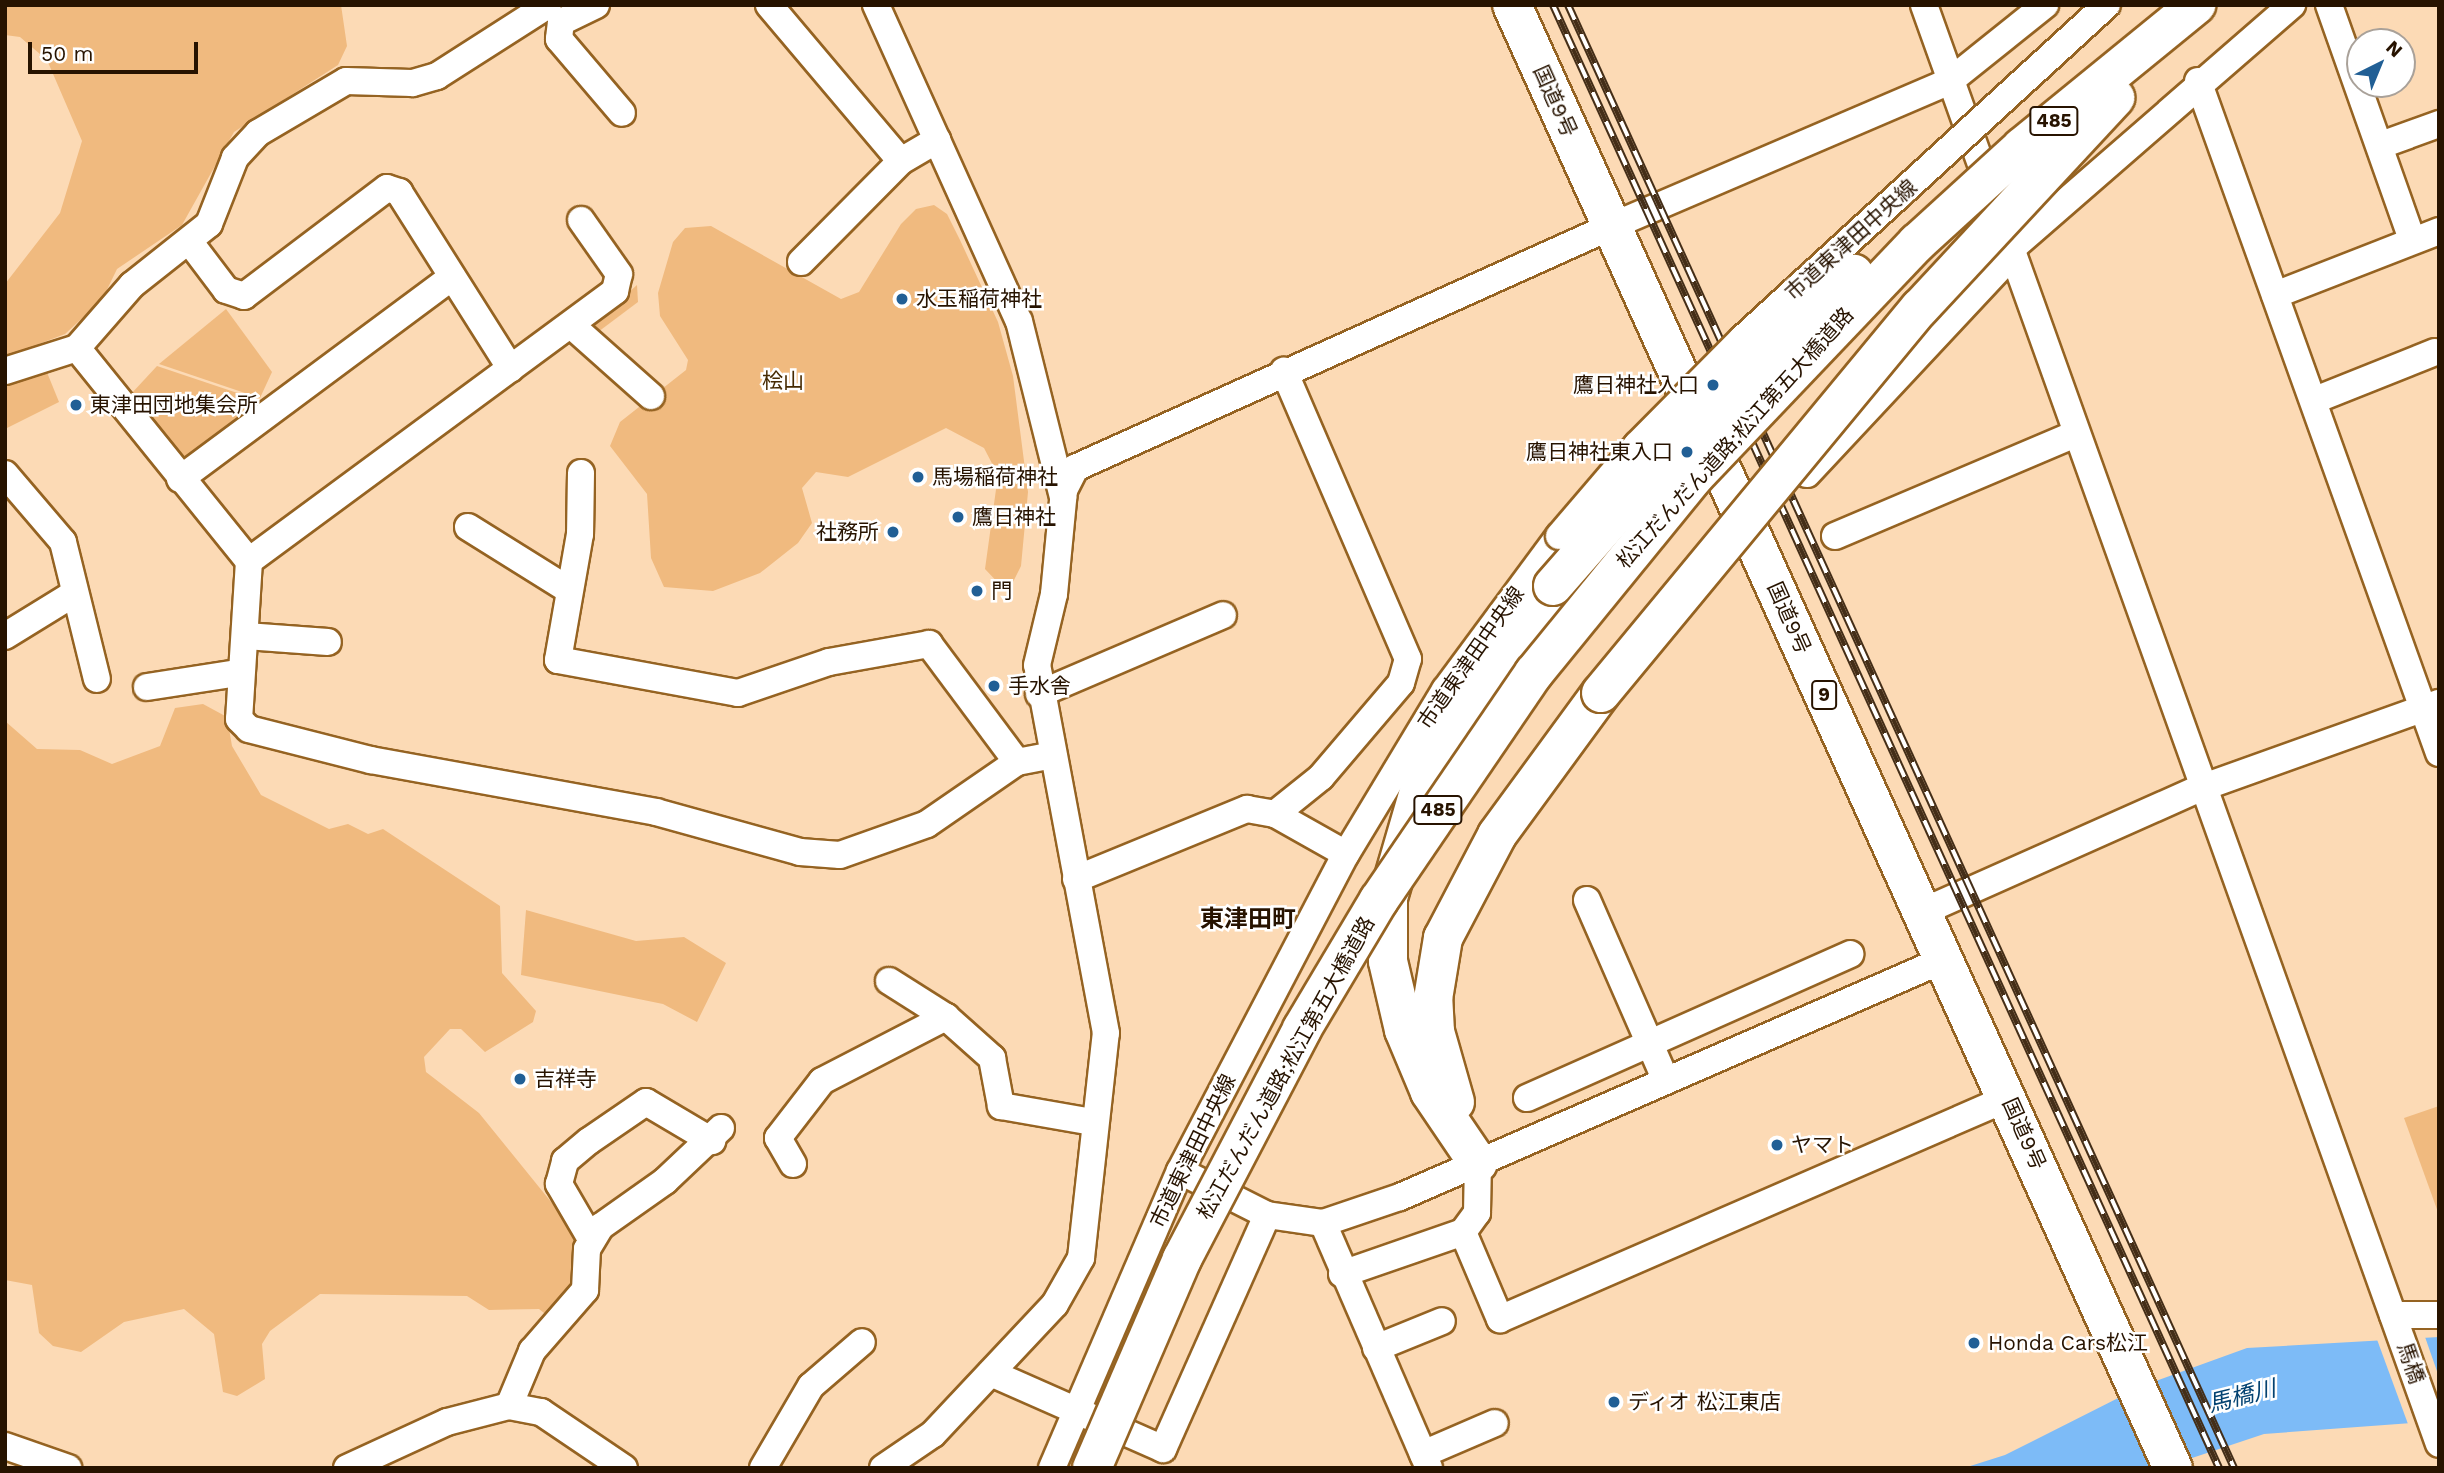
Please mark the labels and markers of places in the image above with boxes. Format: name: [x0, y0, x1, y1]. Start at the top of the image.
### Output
place label: 水玉稲荷神社: [916, 286, 1042, 312]
marker: 水玉稲荷神社: [894, 291, 910, 307]
place label: 鷹日神社入口: [1573, 372, 1699, 398]
marker: 鷹日神社入口: [1705, 377, 1721, 393]
place label: 東津田団地集会所: [90, 392, 258, 418]
marker: 東津田団地集会所: [68, 397, 84, 413]
place label: 鷹日神社東入口: [1526, 439, 1673, 465]
marker: 鷹日神社東入口: [1679, 444, 1695, 460]
place label: 馬場稲荷神社: [932, 464, 1058, 490]
marker: 馬場稲荷神社: [910, 469, 926, 485]
place label: 鷹日神社: [972, 504, 1056, 530]
marker: 鷹日神社: [950, 509, 966, 525]
place label: 社務所: [816, 519, 879, 545]
marker: 社務所: [885, 524, 901, 540]
place label: 門: [991, 578, 1012, 604]
marker: 門: [969, 583, 985, 599]
place label: 手水舎: [1008, 673, 1071, 699]
marker: 手水舎: [986, 678, 1002, 694]
place label: 吉祥寺: [534, 1066, 597, 1092]
marker: 吉祥寺: [512, 1071, 528, 1087]
place label: ヤマト: [1791, 1132, 1854, 1158]
marker: ヤマト: [1769, 1137, 1785, 1153]
place label: Honda Cars松江: [1988, 1330, 2149, 1356]
marker: Honda Cars松江: [1966, 1335, 1982, 1351]
place label: ディオ 松江東店: [1628, 1389, 1782, 1415]
marker: ディオ 松江東店: [1606, 1394, 1622, 1410]

